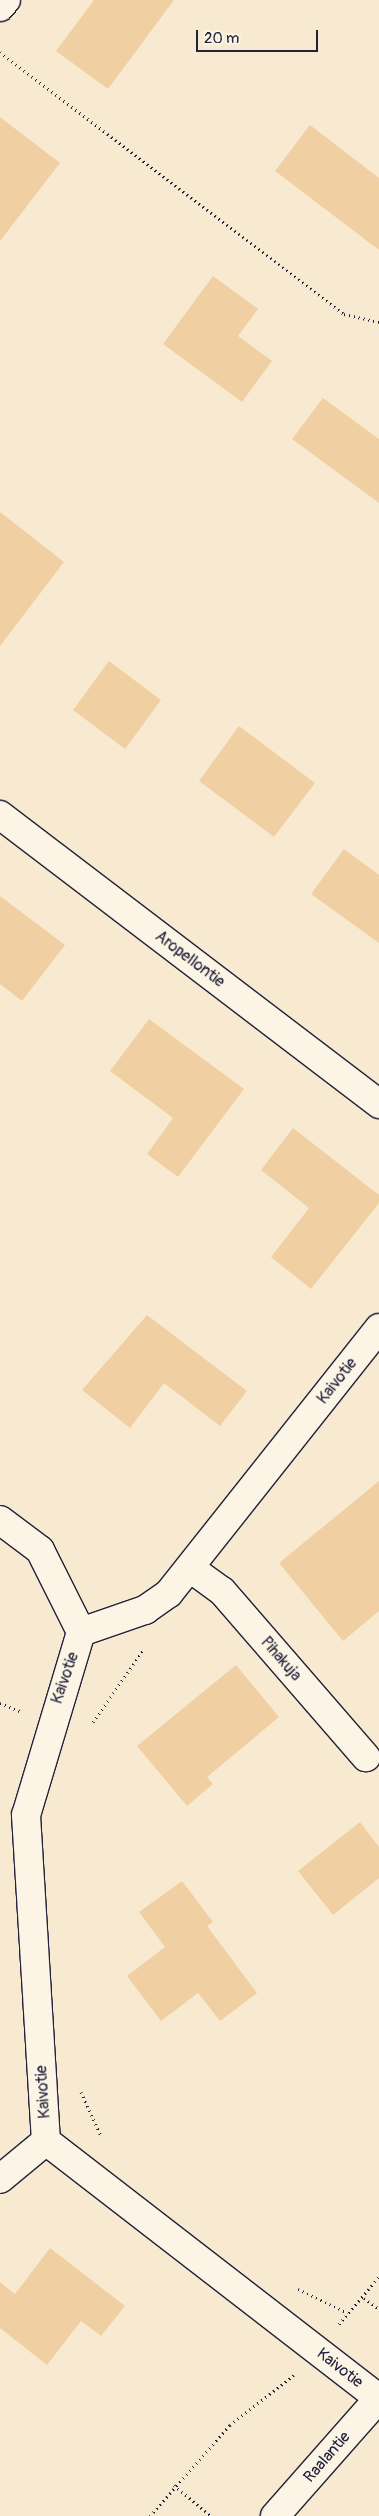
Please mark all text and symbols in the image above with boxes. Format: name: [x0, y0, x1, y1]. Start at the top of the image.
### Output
scale bar: [199, 20, 322, 52]
text: 20 m: [204, 29, 239, 48]
street label: Aropellontie: [151, 927, 229, 991]
street label: Kaivotie: [313, 1354, 361, 1408]
street label: Pihakuja: [257, 1633, 305, 1685]
street label: Kaivotie: [47, 1650, 83, 1706]
street label: Kaivotie: [32, 2065, 54, 2119]
street label: Kaivotie: [313, 2344, 367, 2392]
street label: Raalantie: [300, 2428, 354, 2486]

